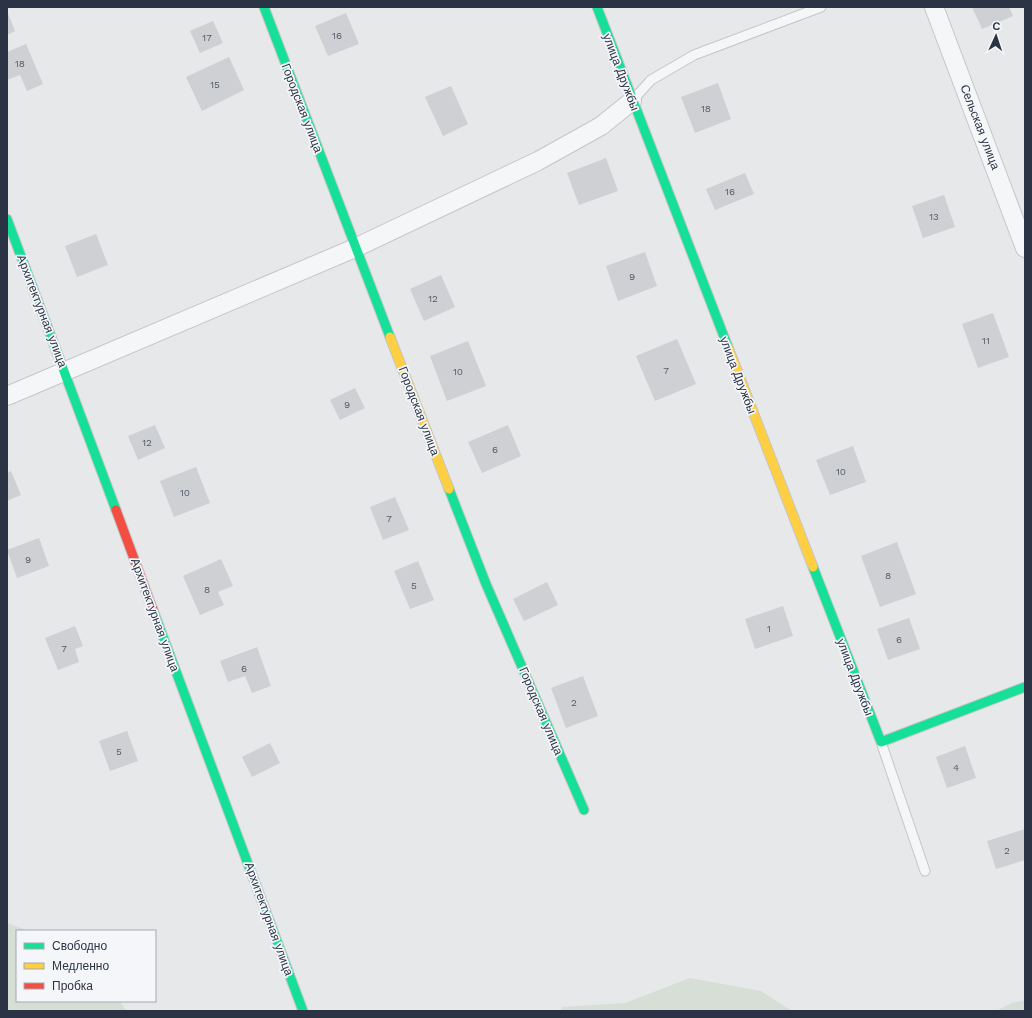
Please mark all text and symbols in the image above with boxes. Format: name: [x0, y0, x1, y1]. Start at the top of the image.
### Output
north arrow: [976, 16, 1016, 56]
text: С: [992, 20, 1001, 33]
house number: 16: [332, 30, 342, 41]
street label: улица Дружбы: [600, 31, 642, 113]
house number: 17: [202, 32, 212, 43]
house number: 18: [15, 58, 25, 69]
street label: Городская улица: [279, 62, 326, 155]
house number: 15: [210, 79, 220, 90]
street label: Сельская улица: [957, 82, 1003, 172]
house number: 18: [701, 103, 711, 114]
house number: 16: [725, 186, 735, 197]
house number: 13: [929, 211, 939, 222]
street label: Архитектурная улица: [14, 253, 70, 370]
house number: 9: [629, 271, 635, 282]
house number: 12: [428, 293, 438, 304]
street label: улица Дружбы: [717, 334, 759, 416]
house number: 11: [982, 335, 990, 346]
street label: Городская улица: [396, 365, 443, 458]
house number: 7: [663, 365, 669, 376]
house number: 10: [453, 366, 463, 377]
house number: 9: [344, 399, 350, 410]
house number: 12: [142, 437, 152, 448]
house number: 6: [492, 444, 498, 455]
house number: 10: [836, 466, 846, 477]
house number: 10: [180, 487, 190, 498]
house number: 7: [386, 513, 392, 524]
house number: 9: [25, 554, 31, 565]
street label: Архитектурная улица: [128, 556, 182, 674]
house number: 8: [885, 570, 891, 581]
house number: 5: [411, 580, 417, 591]
house number: 8: [204, 584, 210, 595]
house number: 1: [767, 623, 771, 634]
house number: 6: [896, 634, 902, 645]
street label: улица Дружбы: [834, 636, 876, 718]
house number: 7: [61, 643, 67, 654]
house number: 6: [241, 663, 247, 674]
street label: Городская улица: [516, 665, 566, 757]
house number: 2: [571, 697, 577, 708]
house number: 5: [116, 746, 122, 757]
house number: 4: [953, 762, 959, 773]
house number: 2: [1004, 845, 1010, 856]
street label: Архитектурная улица: [242, 860, 296, 978]
legend: [16, 930, 156, 1002]
text: Свободно: [52, 939, 107, 953]
text: Медленно: [52, 959, 109, 973]
text: Пробка: [52, 979, 93, 993]

